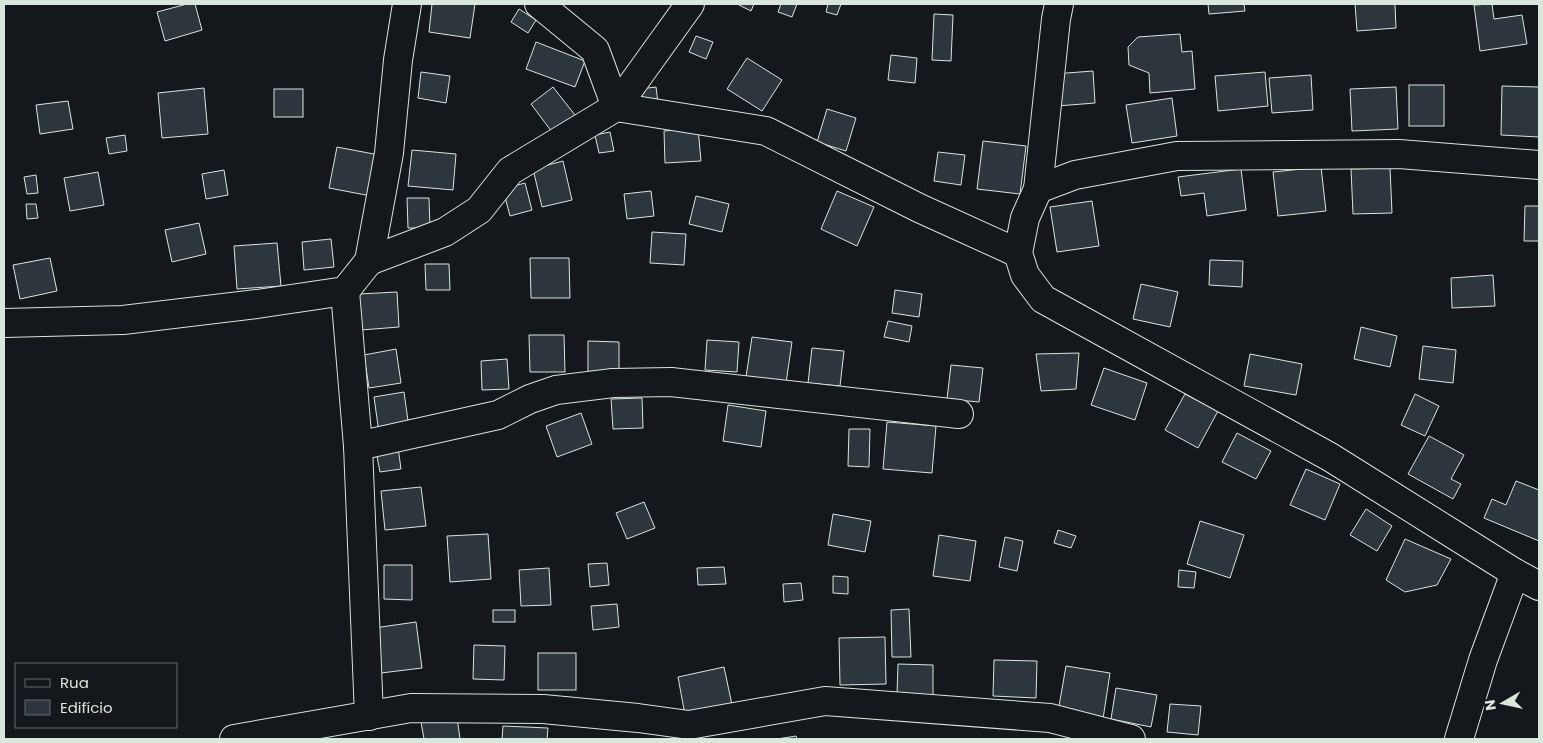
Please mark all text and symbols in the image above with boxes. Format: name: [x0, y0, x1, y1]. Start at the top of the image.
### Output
legend: [15, 663, 178, 728]
text: Rua: [60, 672, 89, 693]
north arrow: [1478, 678, 1528, 728]
text: Edifício: [60, 697, 113, 718]
text: N: [1479, 698, 1501, 712]

